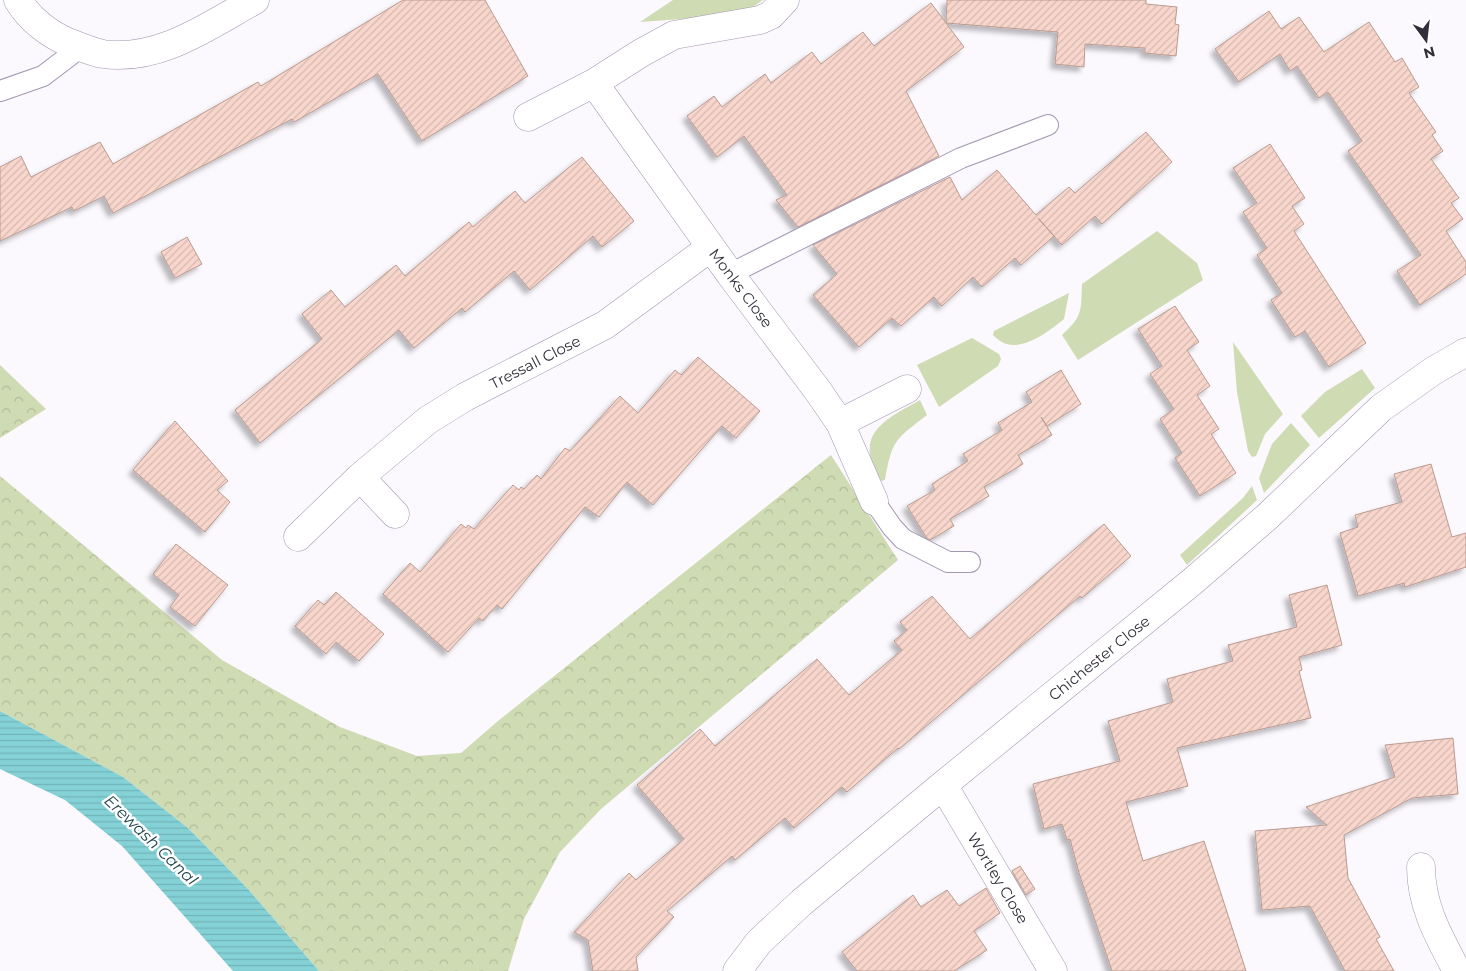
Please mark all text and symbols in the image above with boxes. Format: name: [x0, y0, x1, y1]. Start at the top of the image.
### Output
north arrow: [1401, 15, 1451, 65]
text: N: [1422, 42, 1437, 63]
street label: Monks Close: [705, 245, 777, 331]
street label: Tressall Close: [486, 331, 584, 393]
street label: Chichester Close: [1044, 611, 1154, 705]
water label: Erewash Canal: [101, 791, 202, 890]
street label: Wortley Close: [963, 829, 1033, 927]

